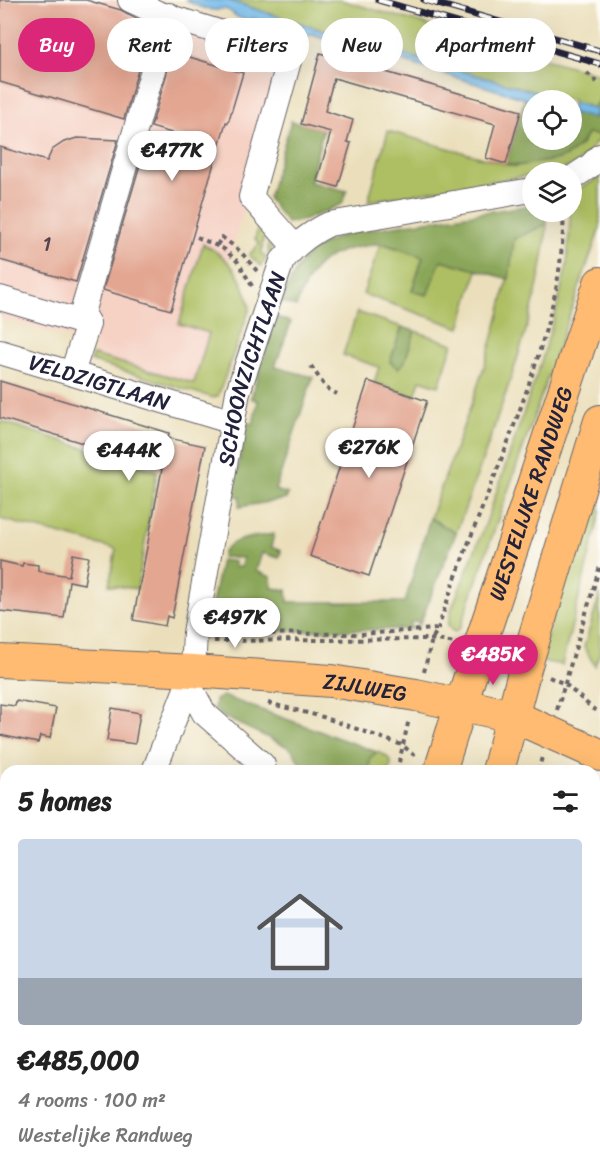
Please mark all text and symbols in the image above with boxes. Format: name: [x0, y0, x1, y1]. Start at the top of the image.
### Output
chip: Buy: [18, 18, 95, 72]
chip: Rent: [107, 18, 193, 72]
chip: Filters: [205, 18, 309, 72]
chip: New: [321, 18, 403, 72]
chip: Apartment: [415, 18, 556, 72]
map controls: [522, 90, 582, 222]
button: locate: [522, 90, 582, 150]
pin: €477K: [130, 131, 214, 182]
text: €477K: [142, 133, 202, 168]
button: layers: [522, 162, 582, 222]
house number: 1: [43, 227, 51, 262]
street label: SCHOONZICHTLAAN: [206, 266, 297, 469]
street label: VELDZIGTLAAN: [24, 343, 175, 422]
street label: WESTELIJKE RANDWEG: [477, 381, 584, 606]
pin: €276K: [327, 428, 411, 479]
text: €276K: [339, 430, 399, 465]
pin: €444K: [87, 431, 171, 482]
text: €444K: [98, 433, 160, 468]
pin: €497K: [193, 598, 277, 649]
text: €497K: [204, 600, 266, 635]
pin: €485K: [451, 635, 535, 686]
text: €485K: [462, 637, 524, 672]
street label: ZIJLWEG: [321, 661, 410, 713]
text: 5 homes: [18, 778, 111, 824]
icon: filters: [549, 785, 582, 818]
icon: home: [246, 878, 354, 986]
text: €485,000: [18, 1037, 139, 1083]
text: 4 rooms · 100 m²: [18, 1083, 166, 1118]
text: Westelijke Randweg: [18, 1118, 193, 1153]

